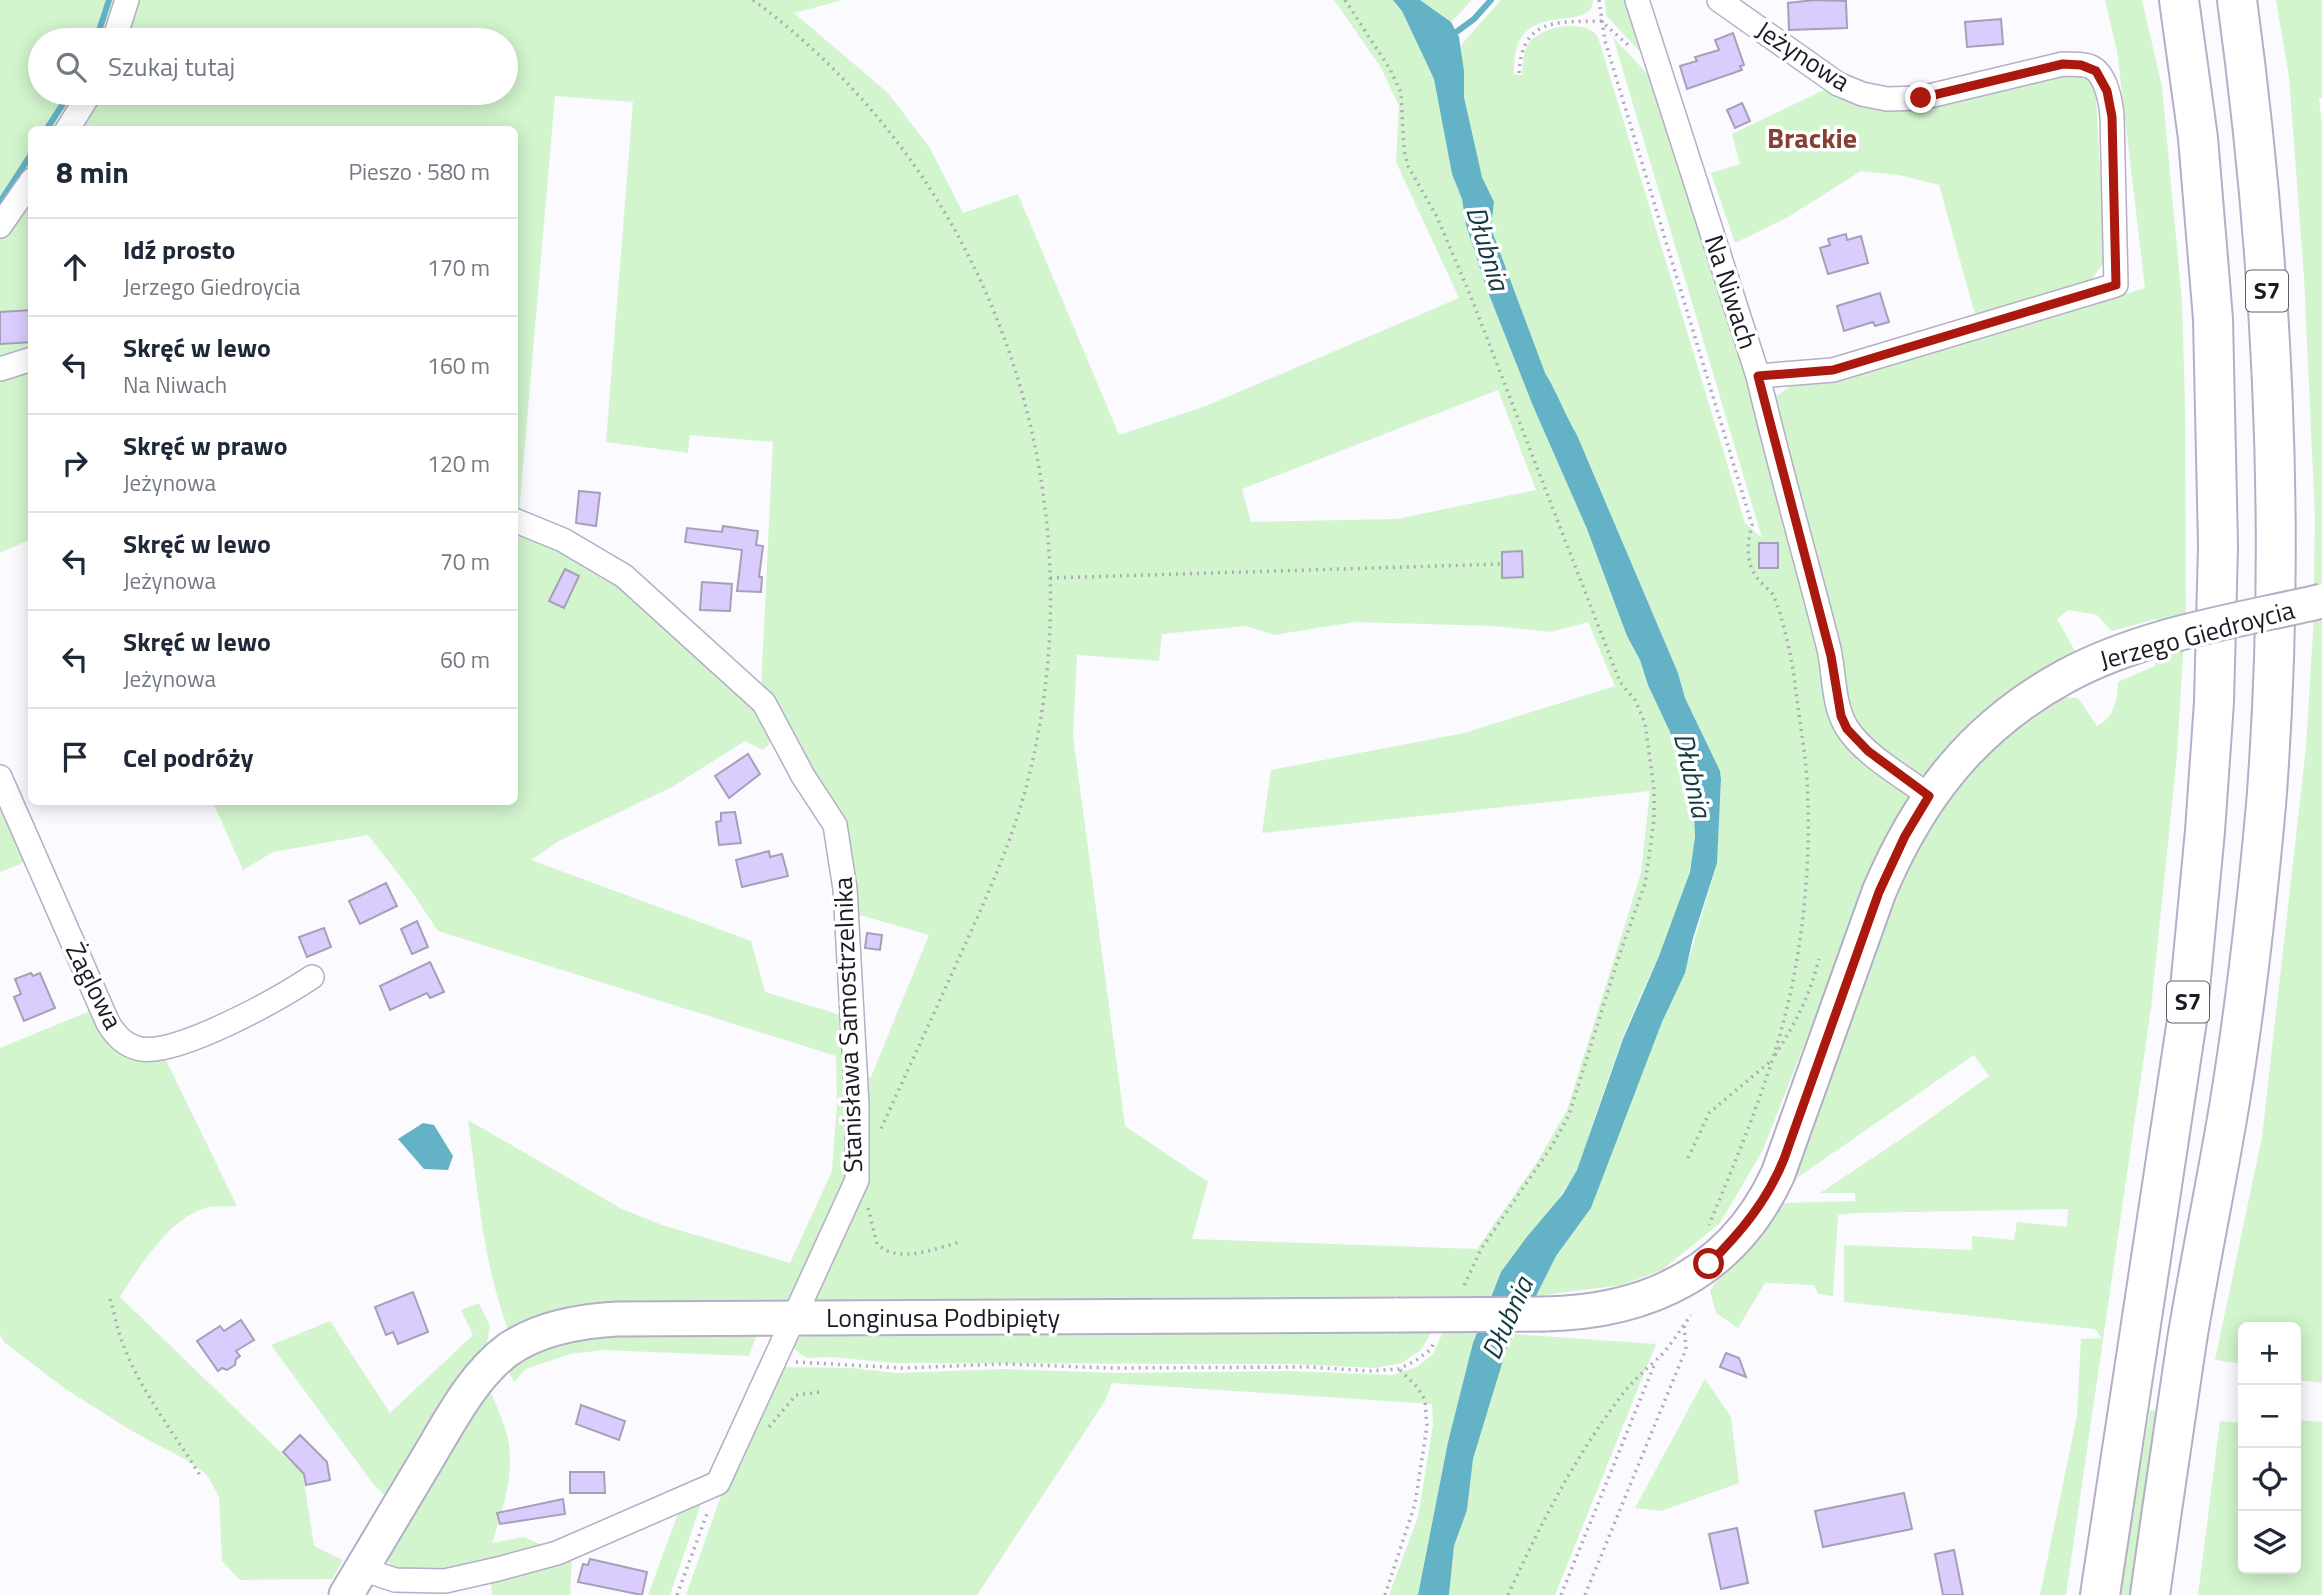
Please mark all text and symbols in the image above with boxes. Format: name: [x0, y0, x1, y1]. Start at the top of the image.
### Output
street label: Jeżynowa: [1749, 11, 1858, 101]
search box: [28, 28, 518, 105]
text: Szukaj tutaj: [108, 47, 235, 86]
icon: search: [52, 48, 90, 86]
route end: [1905, 82, 1936, 113]
district label: Brackie: [1767, 116, 1857, 159]
text: 8 min: [56, 149, 129, 195]
text: Pieszo · 580 m: [348, 154, 490, 189]
water label: Dłubnia: [1455, 200, 1522, 297]
text: Idź prosto: [123, 230, 235, 269]
street label: Na Niwach: [1695, 230, 1768, 354]
icon: ahead: [56, 248, 94, 286]
text: 170 m: [427, 250, 490, 285]
text: Jerzego Giedroycia: [123, 269, 300, 304]
road number: S7: [2246, 270, 2288, 312]
text: Skręć w lewo: [123, 328, 271, 367]
icon: left: [56, 346, 94, 384]
text: 160 m: [427, 348, 490, 383]
text: Na Niwach: [123, 367, 227, 402]
text: Skręć w prawo: [123, 426, 288, 465]
icon: right: [56, 444, 94, 482]
text: 120 m: [427, 446, 490, 481]
text: Jeżynowa: [123, 465, 216, 500]
text: Skręć w lewo: [123, 524, 271, 563]
icon: left: [56, 542, 94, 580]
text: 70 m: [440, 544, 490, 579]
text: Jeżynowa: [123, 563, 216, 598]
street label: Jerzego Giedroycia: [2095, 590, 2299, 679]
text: Skręć w lewo: [123, 622, 271, 661]
icon: left: [56, 640, 94, 678]
text: 60 m: [440, 642, 490, 677]
text: Jeżynowa: [123, 661, 216, 696]
water label: Dłubnia: [1663, 728, 1725, 824]
icon: arrive: [56, 738, 94, 776]
text: Cel podróży: [123, 738, 253, 777]
street label: Stanisława Samostrzelnika: [823, 876, 872, 1174]
street label: Żaglowa: [56, 936, 133, 1036]
road number: S7: [2167, 982, 2209, 1022]
route start: [1693, 1248, 1724, 1279]
water label: Dłubnia: [1469, 1268, 1545, 1366]
street label: Longinusa Podbipięty: [826, 1298, 1060, 1337]
map controls: [2238, 1322, 2301, 1574]
button: +: [2238, 1322, 2301, 1385]
button: −: [2238, 1385, 2301, 1448]
button: locate: [2238, 1448, 2301, 1511]
button: layers: [2238, 1511, 2301, 1574]

